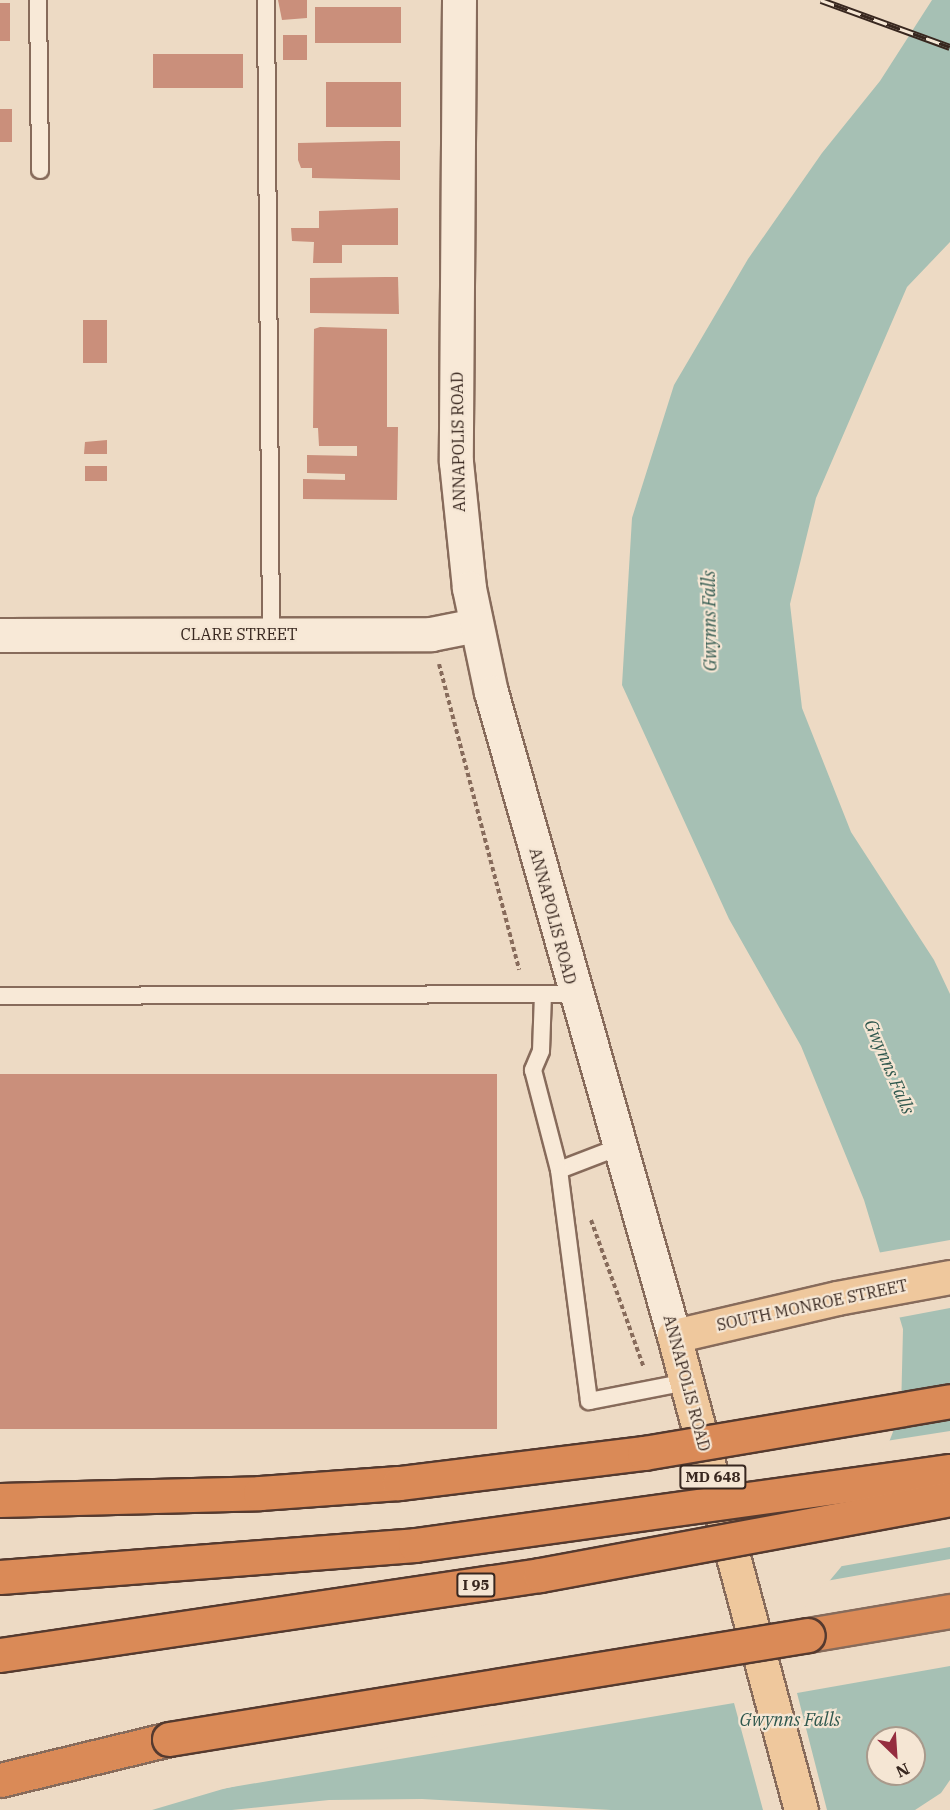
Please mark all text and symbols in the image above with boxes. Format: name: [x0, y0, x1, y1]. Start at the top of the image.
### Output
street label: ANNAPOLIS ROAD: [447, 372, 469, 512]
water label: Gwynns Falls: [698, 570, 722, 672]
street label: CLARE STREET: [180, 624, 298, 644]
street label: ANNAPOLIS ROAD: [526, 846, 580, 986]
water label: Gwynns Falls: [859, 1016, 919, 1118]
street label: SOUTH MONROE STREET: [715, 1275, 909, 1335]
street label: ANNAPOLIS ROAD: [660, 1313, 714, 1453]
road number: MD 648: [678, 1465, 748, 1489]
road number: I 95: [455, 1573, 497, 1597]
water label: Gwynns Falls: [740, 1709, 840, 1731]
north arrow: [866, 1726, 926, 1786]
text: N: [893, 1759, 913, 1782]

